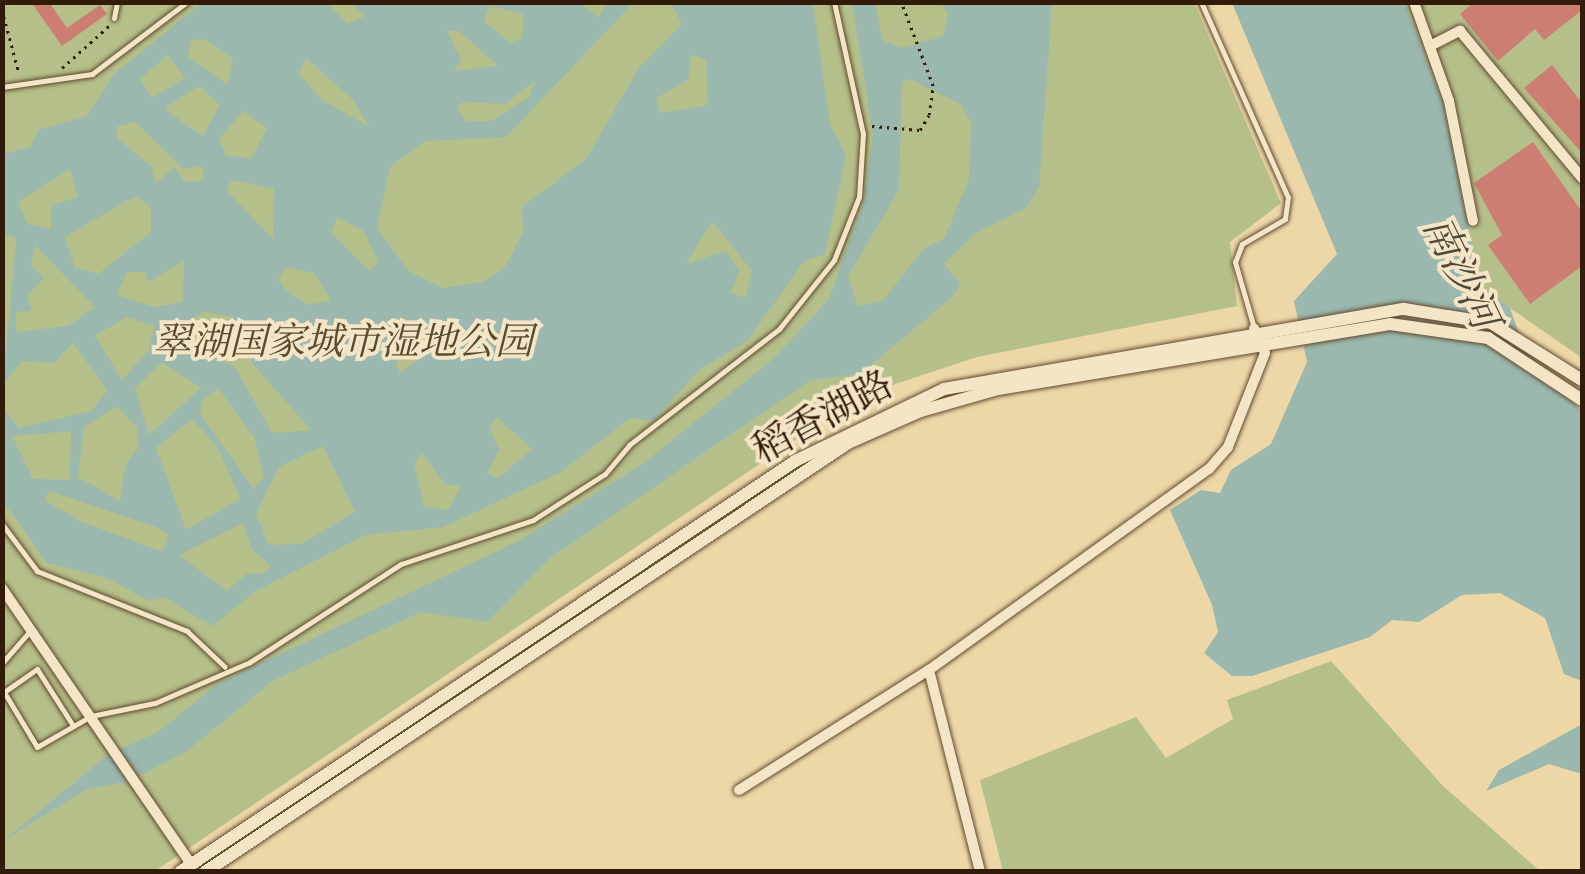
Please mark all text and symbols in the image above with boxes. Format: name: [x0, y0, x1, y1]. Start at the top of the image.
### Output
water label: 南沙河: [1414, 208, 1510, 336]
park label: 翠湖国家城市湿地公园: [153, 318, 533, 364]
street label: 稻香湖路: [744, 360, 900, 472]

